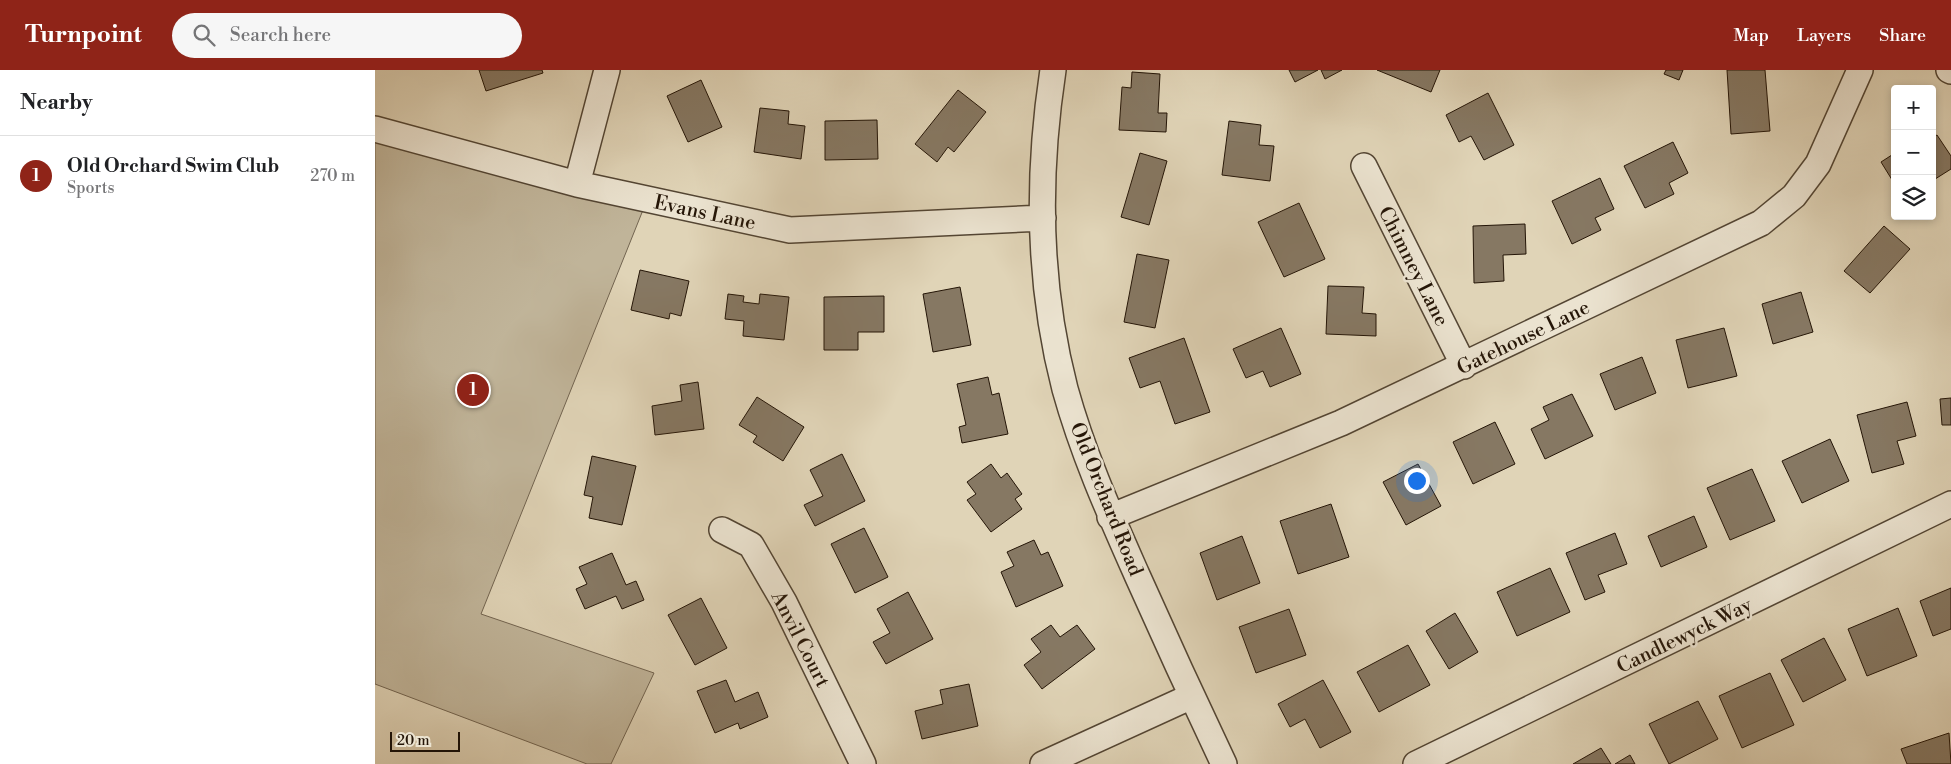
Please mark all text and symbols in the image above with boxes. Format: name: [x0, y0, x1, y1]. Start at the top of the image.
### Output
search box: [172, 13, 522, 58]
text: Turnpoint: [25, 20, 142, 50]
icon: search: [190, 21, 218, 49]
text: Search here: [230, 23, 331, 47]
text: Map: [1734, 24, 1769, 47]
text: Layers: [1797, 24, 1851, 47]
text: Share: [1879, 24, 1926, 47]
map controls: [1891, 85, 1936, 220]
button: +: [1891, 85, 1936, 130]
text: Nearby: [20, 90, 93, 116]
button: −: [1891, 130, 1936, 175]
text: Old Orchard Swim Club: [67, 154, 279, 178]
text: 1: [32, 166, 40, 186]
text: 270 m: [310, 166, 355, 186]
button: layers: [1891, 175, 1936, 220]
text: Sports: [67, 178, 114, 198]
street label: Evans Lane: [652, 190, 758, 236]
street label: Chimney Lane: [1372, 203, 1454, 331]
street label: Gatehouse Lane: [1453, 295, 1594, 381]
pin: 1: [457, 371, 489, 409]
street label: Old Orchard Road: [1063, 419, 1148, 581]
your location: [1404, 468, 1430, 494]
street label: Anvil Court: [764, 586, 835, 692]
street label: Candlewyck Way: [1613, 593, 1757, 680]
scale bar: [390, 729, 460, 752]
text: 20 m: [397, 732, 429, 750]

